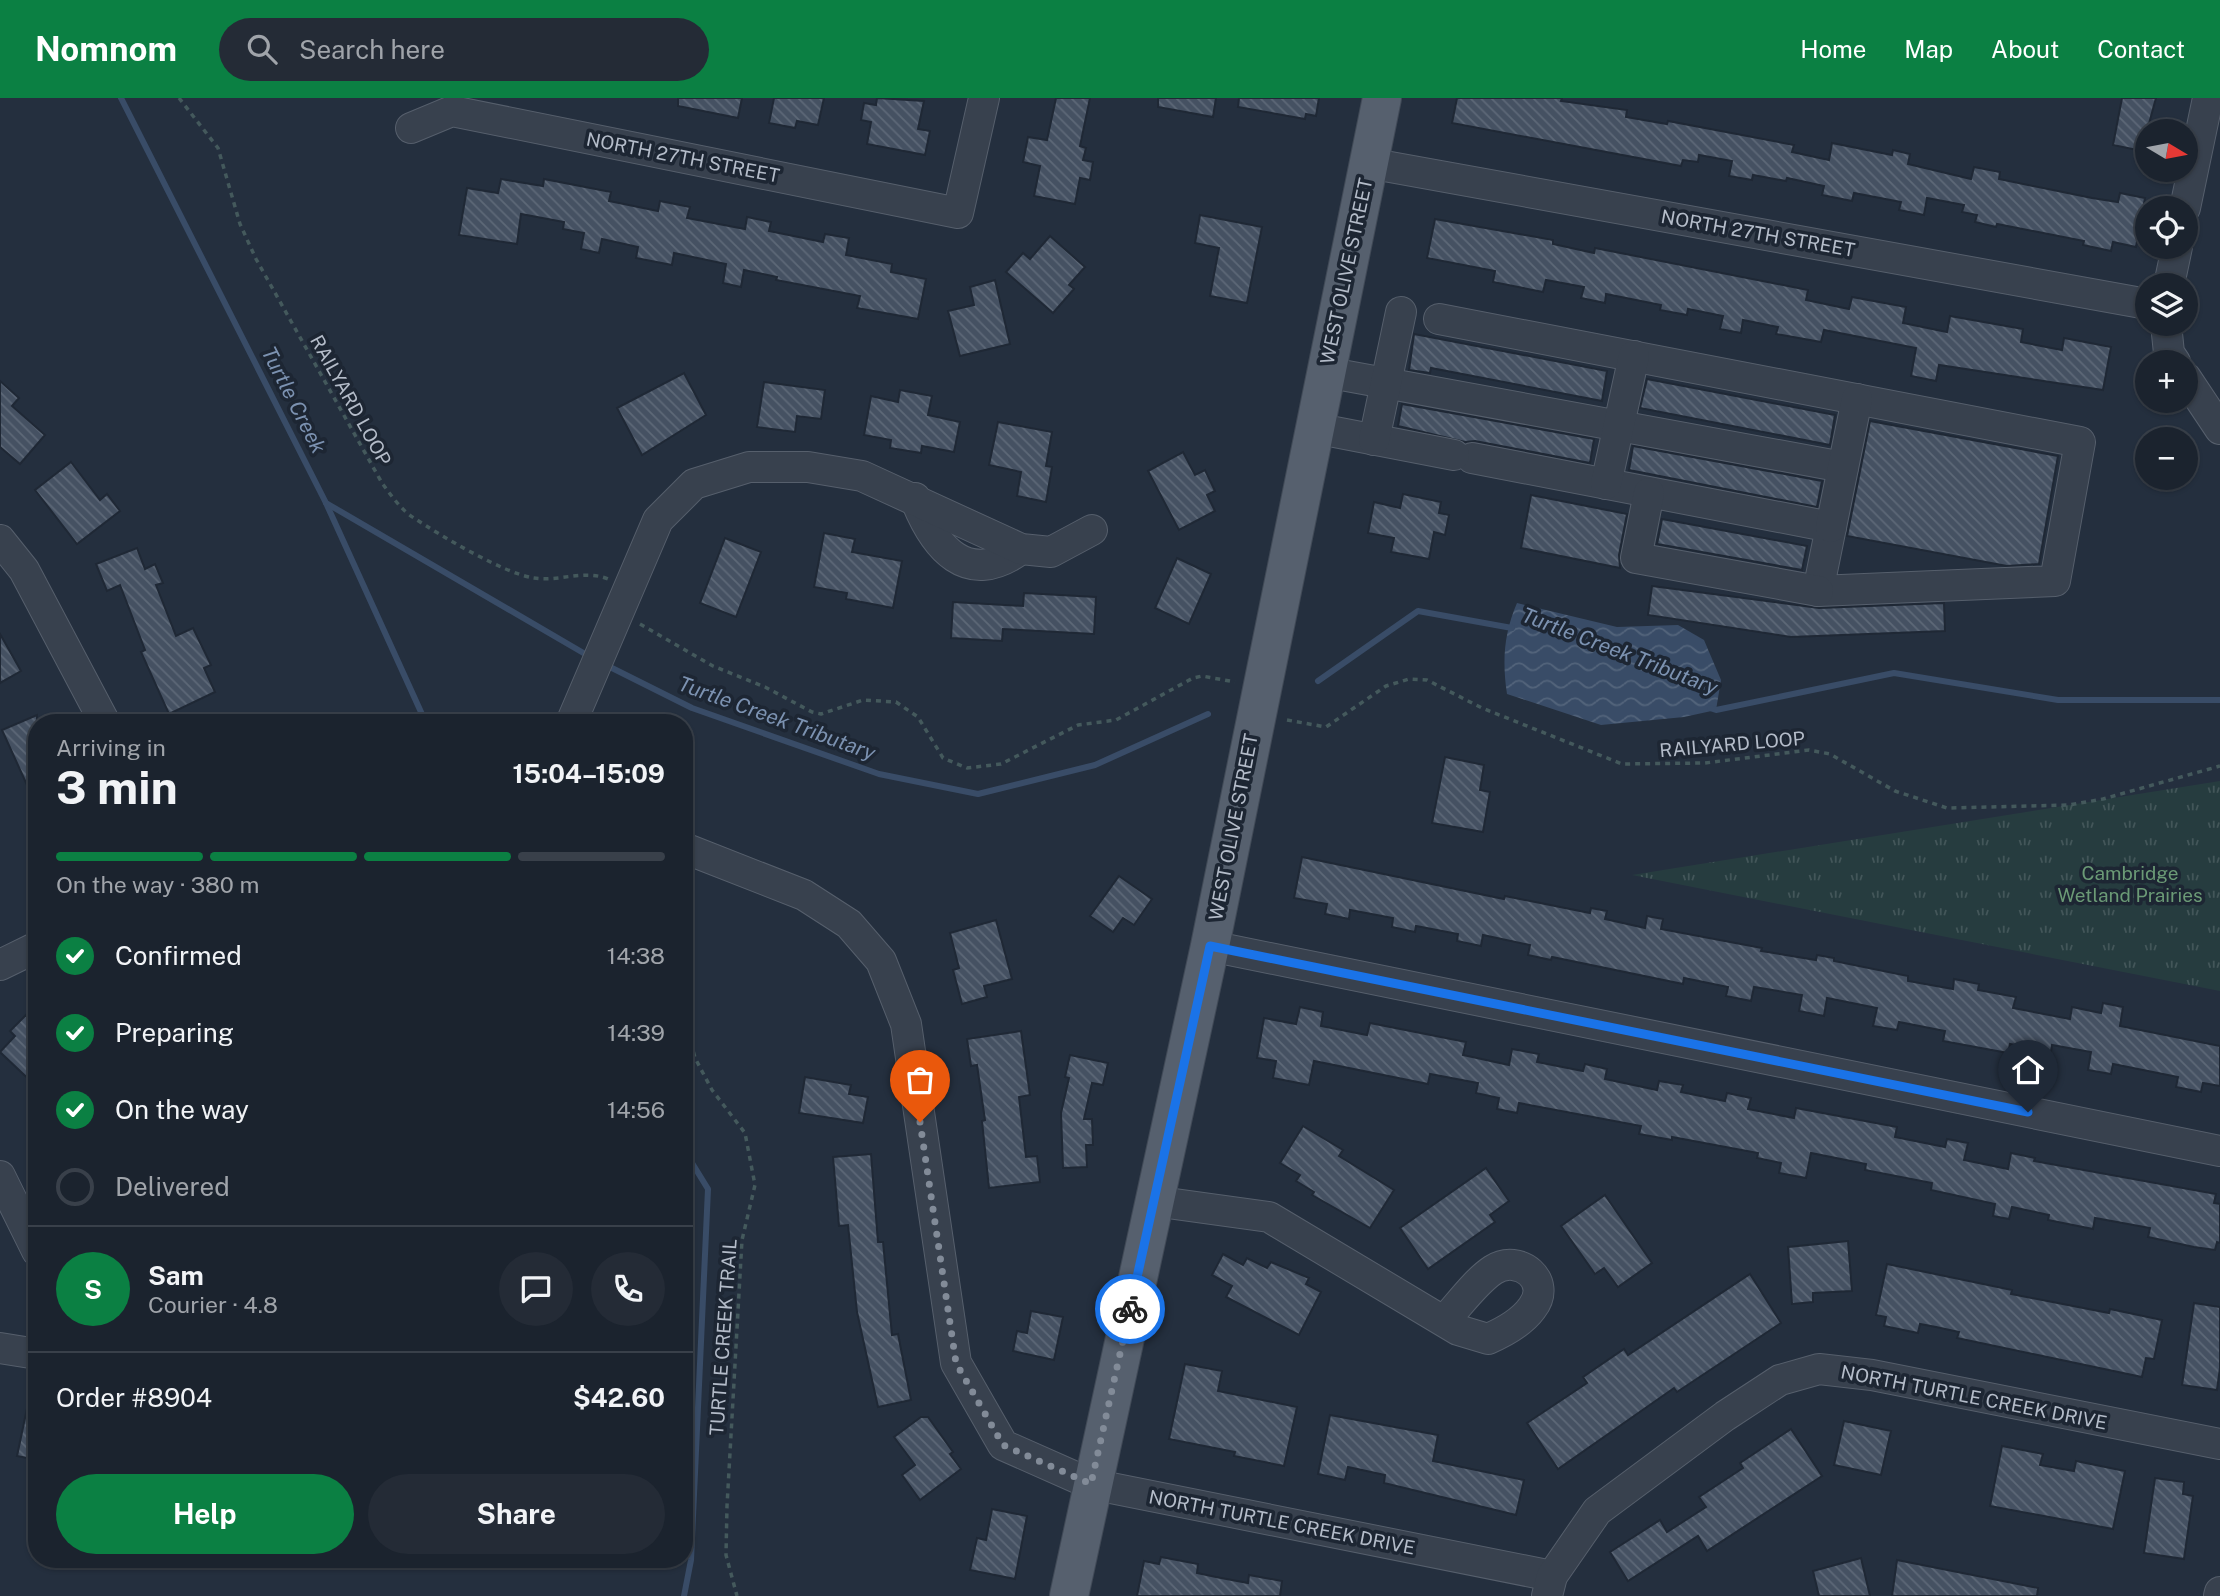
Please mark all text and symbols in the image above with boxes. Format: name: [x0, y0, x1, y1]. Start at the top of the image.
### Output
search box: [219, 18, 709, 81]
text: Nomnom: [35, 30, 177, 68]
icon: search: [243, 30, 281, 68]
text: Search here: [299, 34, 445, 65]
text: Home: [1800, 35, 1866, 63]
text: Map: [1904, 35, 1953, 63]
text: About: [1991, 35, 2059, 63]
text: Contact: [2097, 35, 2185, 63]
north arrow: [2135, 119, 2198, 182]
map controls: [2135, 119, 2198, 490]
street label: NORTH 27TH STREET: [584, 127, 782, 187]
street label: WEST OLIVE STREET: [1316, 176, 1376, 366]
button: locate: [2135, 196, 2198, 259]
street label: NORTH 27TH STREET: [1659, 205, 1857, 261]
button: layers: [2135, 273, 2198, 336]
street label: RAILYARD LOOP: [306, 331, 396, 469]
water label: Turtle Creek: [256, 342, 332, 458]
button: +: [2135, 350, 2198, 413]
button: −: [2135, 427, 2198, 490]
water label: Turtle Creek Tributary: [1519, 602, 1722, 700]
water label: Turtle Creek Tributary: [675, 671, 879, 765]
street label: RAILYARD LOOP: [1658, 727, 1806, 761]
street label: WEST OLIVE STREET: [1204, 732, 1262, 922]
text: Arriving in: [56, 734, 166, 761]
text: 15:04–15:09: [512, 758, 665, 789]
text: 3 min: [56, 760, 178, 814]
park label: Cambridge Wetland Prairies: [2057, 862, 2203, 906]
text: On the way · 380 m: [56, 871, 259, 898]
icon: check: [56, 937, 94, 975]
text: Confirmed: [115, 940, 242, 971]
text: 14:38: [607, 942, 665, 969]
icon: check: [56, 1014, 94, 1052]
text: Preparing: [115, 1017, 234, 1048]
text: 14:39: [607, 1019, 665, 1046]
pin: [1998, 1040, 2058, 1112]
pin: [890, 1050, 950, 1122]
icon: home: [2009, 1051, 2047, 1089]
icon: bag: [901, 1061, 939, 1099]
icon: check: [56, 1091, 94, 1129]
text: On the way: [115, 1094, 249, 1125]
text: 14:56: [607, 1096, 665, 1123]
text: Delivered: [115, 1171, 230, 1202]
street label: TURTLE CREEK TRAIL: [705, 1238, 741, 1436]
button: chat: [499, 1252, 573, 1326]
button: phone: [591, 1252, 665, 1326]
text: Sam: [148, 1260, 204, 1291]
text: S: [84, 1274, 102, 1305]
courier: [1095, 1274, 1165, 1344]
icon: bike: [1111, 1290, 1149, 1328]
text: Courier · 4.8: [148, 1291, 278, 1318]
street label: NORTH TURTLE CREEK DRIVE: [1839, 1360, 2109, 1434]
text: Order #8904: [56, 1382, 212, 1413]
text: $42.60: [573, 1382, 665, 1413]
button: Help: [56, 1474, 354, 1554]
button: Share: [368, 1474, 665, 1554]
street label: NORTH TURTLE CREEK DRIVE: [1147, 1485, 1417, 1559]

